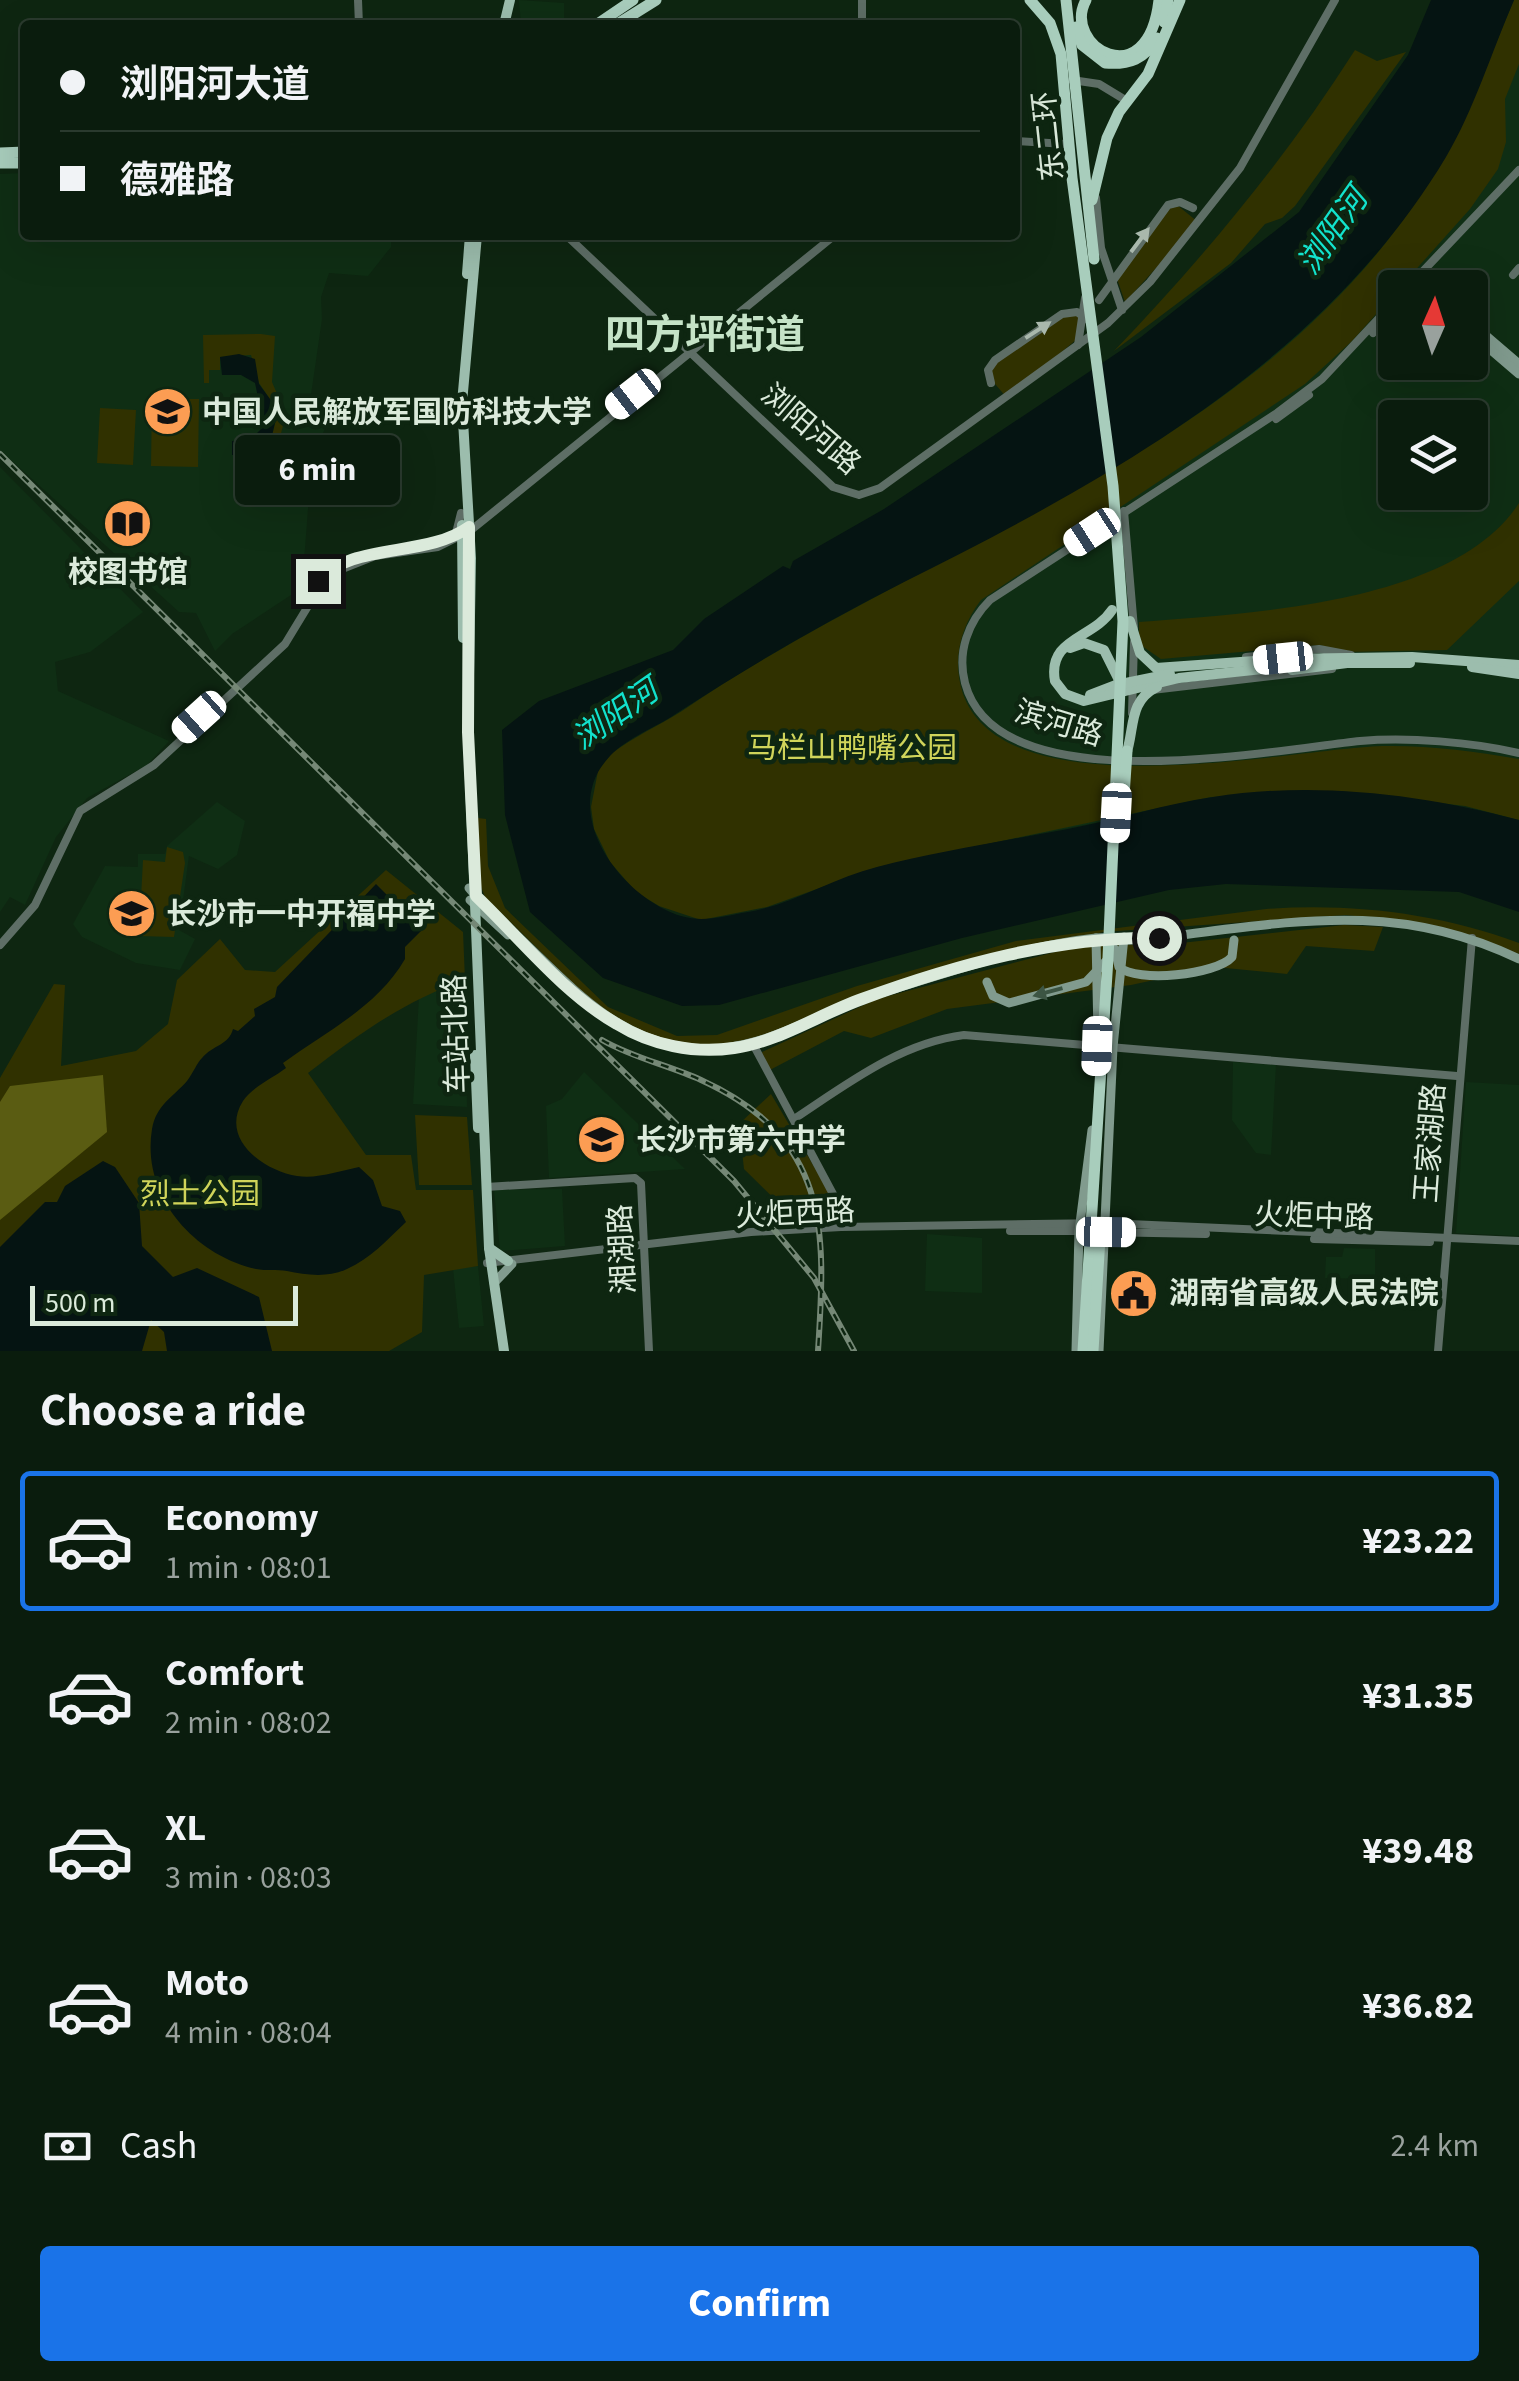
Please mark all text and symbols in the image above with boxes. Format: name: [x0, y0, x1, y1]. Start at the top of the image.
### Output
text: 浏阳河大道: [120, 58, 310, 112]
street label: 东二环: [1022, 89, 1075, 183]
text: 德雅路: [120, 154, 234, 208]
water label: 浏阳河: [1286, 174, 1383, 284]
one-way arrow: [1130, 227, 1149, 254]
north arrow: [1378, 270, 1488, 380]
map controls: [1378, 270, 1488, 510]
district label: 四方坪街道: [605, 307, 805, 364]
one-way arrow: [1025, 321, 1052, 339]
car: [600, 364, 666, 424]
street label: 浏阳河路: [751, 374, 870, 485]
school or university icon: 中国人民解放军国防科技大学: [141, 386, 193, 438]
place label: 中国人民解放军国防科技大学: [202, 391, 592, 434]
button: layers: [1378, 400, 1488, 510]
callout: 6 min: [236, 436, 400, 506]
text: 6 min: [279, 447, 356, 493]
library icon: 校图书馆: [102, 497, 154, 549]
car: [1059, 503, 1125, 561]
place label: 校图书馆: [68, 551, 188, 594]
route end: [296, 559, 341, 604]
car: [1252, 640, 1314, 676]
water label: 浏阳河: [563, 665, 673, 761]
car: [167, 686, 231, 748]
street label: 滨河路: [1010, 690, 1108, 757]
park label: 马栏山鸭嘴公园: [747, 727, 957, 770]
car: [1099, 782, 1133, 844]
school or university icon: 长沙市一中开福中学: [105, 888, 157, 940]
place label: 长沙市一中开福中学: [166, 893, 436, 936]
route start: [1137, 916, 1182, 961]
street label: 车站北路: [433, 973, 480, 1095]
one-way arrow: [1032, 985, 1063, 1001]
car: [1081, 1015, 1113, 1077]
street label: 王家湖路: [1405, 1082, 1456, 1204]
school or university icon: 长沙市第六中学: [575, 1114, 627, 1166]
place label: 长沙市第六中学: [636, 1119, 846, 1162]
park label: 烈士公园: [140, 1173, 260, 1216]
street label: 火炬西路: [734, 1189, 856, 1238]
street label: 火炬中路: [1253, 1193, 1375, 1240]
street label: 湘湖路: [599, 1203, 646, 1295]
car: [1076, 1216, 1136, 1248]
public building icon: 湖南省高级人民法院: [1108, 1267, 1160, 1319]
place label: 湖南省高级人民法院: [1169, 1272, 1439, 1315]
scale bar: [30, 1281, 298, 1326]
text: 500 m: [45, 1283, 116, 1323]
text: Choose a ride: [40, 1379, 306, 1443]
text: Economy: [165, 1491, 318, 1545]
icon: car: [45, 1496, 135, 1586]
text: ¥23.22: [1362, 1514, 1474, 1568]
text: 1 min · 08:01: [165, 1545, 332, 1591]
text: Comfort: [165, 1646, 304, 1700]
icon: car: [45, 1651, 135, 1741]
text: ¥31.35: [1362, 1669, 1474, 1723]
text: 2 min · 08:02: [165, 1700, 332, 1746]
text: XL: [165, 1801, 206, 1855]
icon: car: [45, 1806, 135, 1896]
text: ¥39.48: [1362, 1824, 1474, 1878]
text: 3 min · 08:03: [165, 1855, 332, 1901]
text: Moto: [165, 1956, 249, 2010]
icon: car: [45, 1961, 135, 2051]
text: ¥36.82: [1362, 1979, 1474, 2033]
text: 4 min · 08:04: [165, 2010, 332, 2056]
icon: cash: [40, 2119, 95, 2174]
text: Cash: [120, 2119, 197, 2173]
text: 2.4 km: [1390, 2123, 1479, 2169]
button: Confirm: [40, 2246, 1479, 2361]

